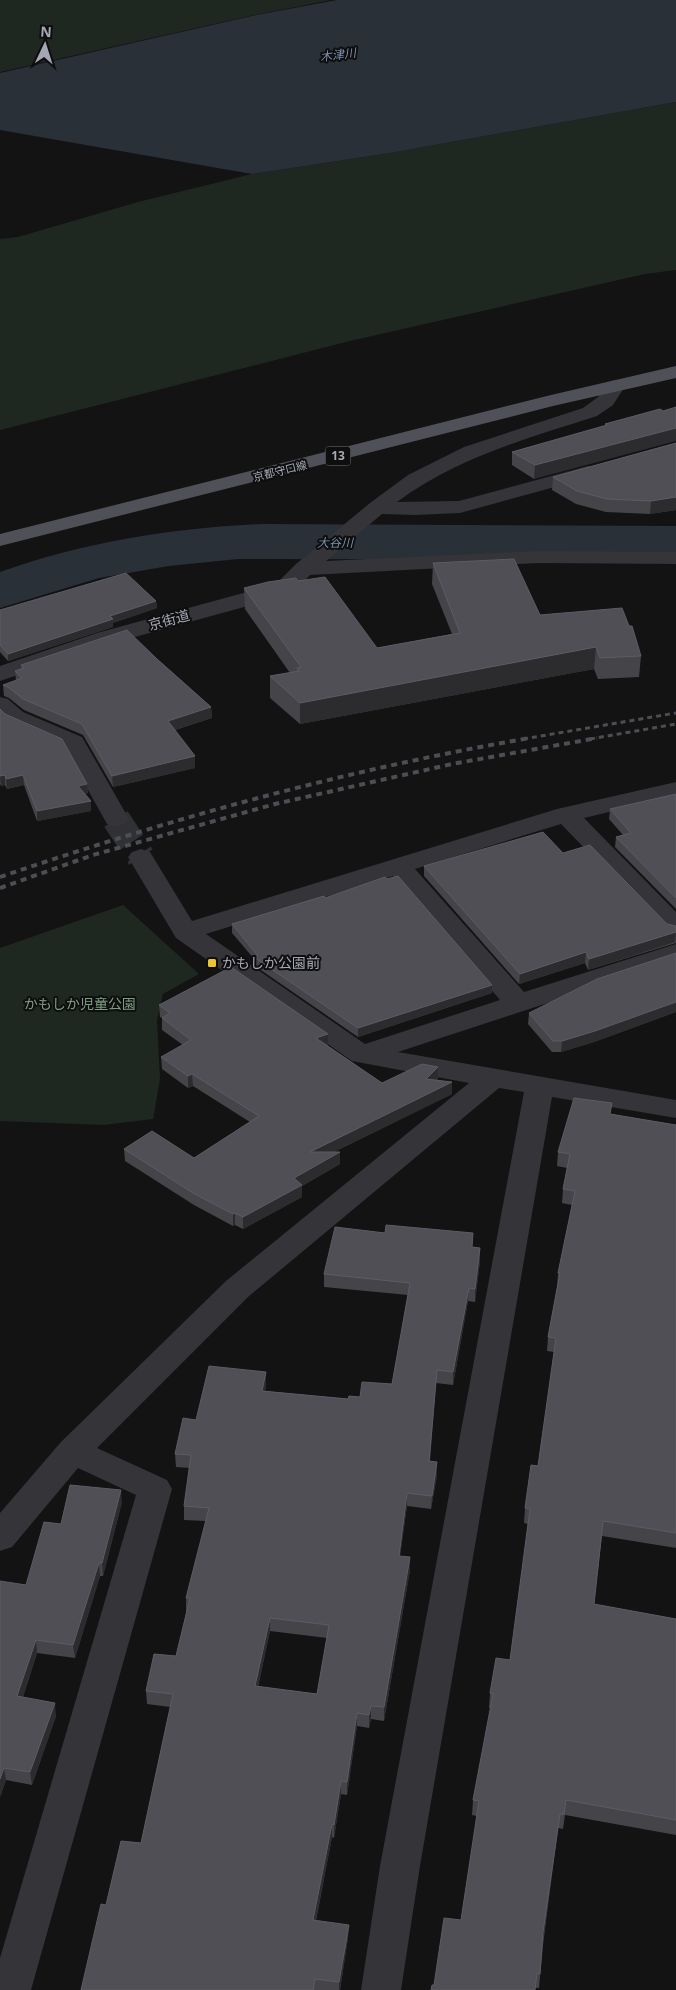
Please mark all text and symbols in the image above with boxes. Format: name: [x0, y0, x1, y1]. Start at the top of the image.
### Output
north arrow: [20, 20, 70, 70]
text: N: [40, 22, 52, 41]
water label: 木津川: [319, 44, 359, 65]
road number: 13: [326, 446, 350, 466]
street label: 京都守口線: [251, 457, 308, 484]
water label: 大谷川: [317, 534, 355, 551]
street label: 京街道: [146, 605, 192, 634]
place label: かもしか公園前: [222, 953, 320, 972]
marker: かもしか公園前: [206, 957, 218, 969]
park label: かもしか児童公園: [24, 994, 136, 1013]

